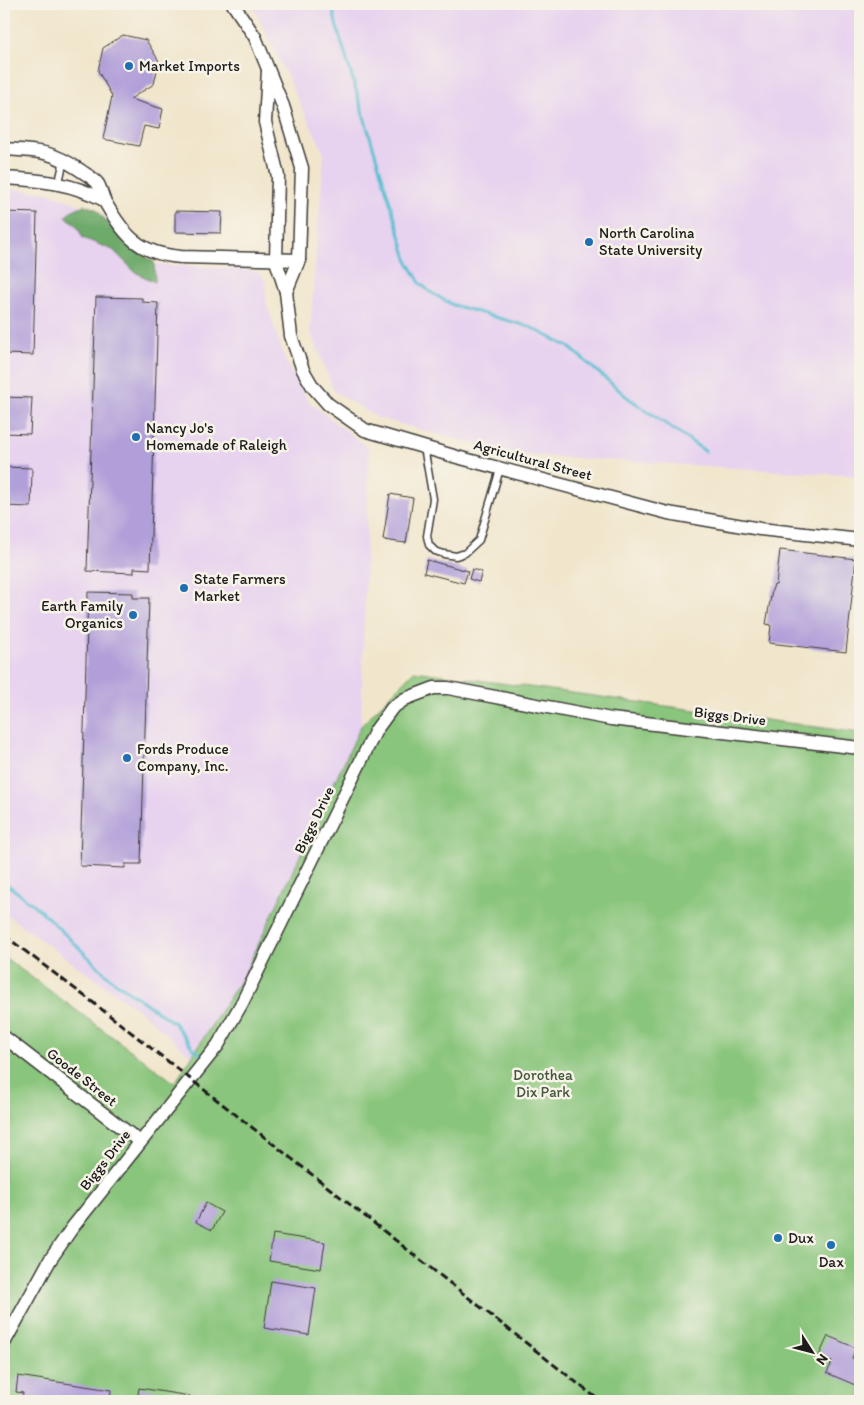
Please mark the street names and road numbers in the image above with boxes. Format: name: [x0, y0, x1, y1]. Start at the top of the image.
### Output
street label: Agricultural Street: [472, 436, 594, 485]
street label: Biggs Drive: [693, 703, 767, 729]
street label: Biggs Drive: [290, 784, 338, 856]
street label: Goode Street: [43, 1044, 121, 1110]
street label: Biggs Drive: [76, 1126, 134, 1194]

